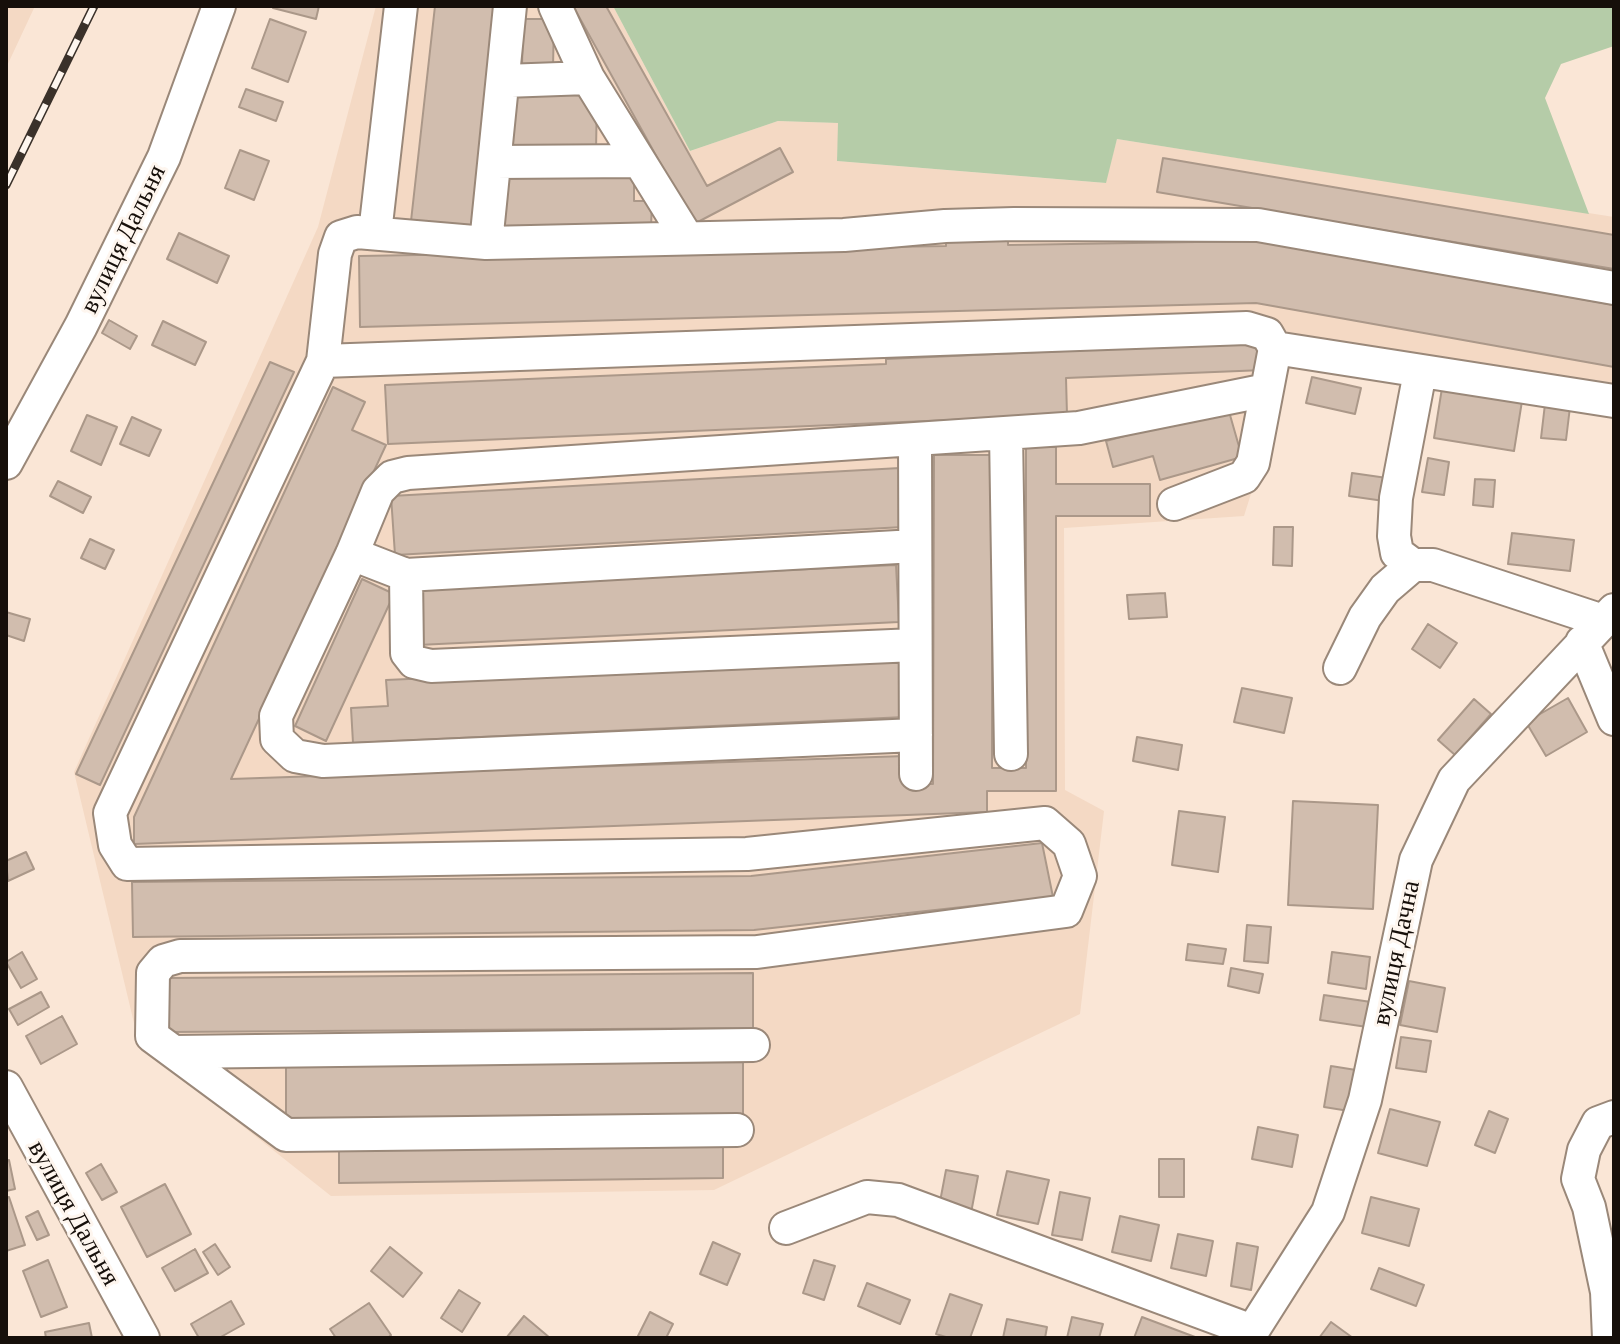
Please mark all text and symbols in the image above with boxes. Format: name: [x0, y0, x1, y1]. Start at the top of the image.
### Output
street label: вулиця Дальня: [74, 160, 172, 318]
street label: вулиця Дачна: [1365, 878, 1427, 1028]
street label: вулиця Дальня: [21, 1135, 127, 1291]

